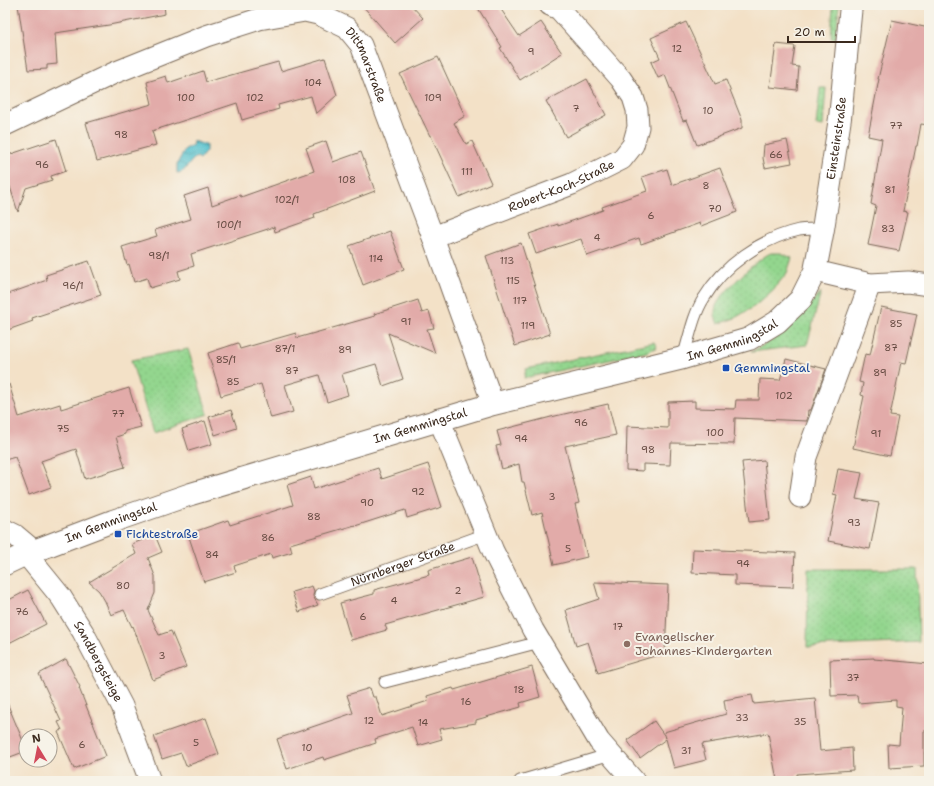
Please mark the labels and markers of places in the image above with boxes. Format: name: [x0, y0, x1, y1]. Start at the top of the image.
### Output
place label: Gemmingstal: [734, 360, 810, 376]
marker: Gemmingstal: [721, 363, 731, 373]
place label: Fichtestraße: [126, 526, 198, 542]
marker: Fichtestraße: [113, 529, 123, 539]
place label: Evangelischer Johannes-Kindergarten: [635, 629, 772, 659]
marker: Evangelischer Johannes-Kindergarten: [622, 639, 632, 649]

